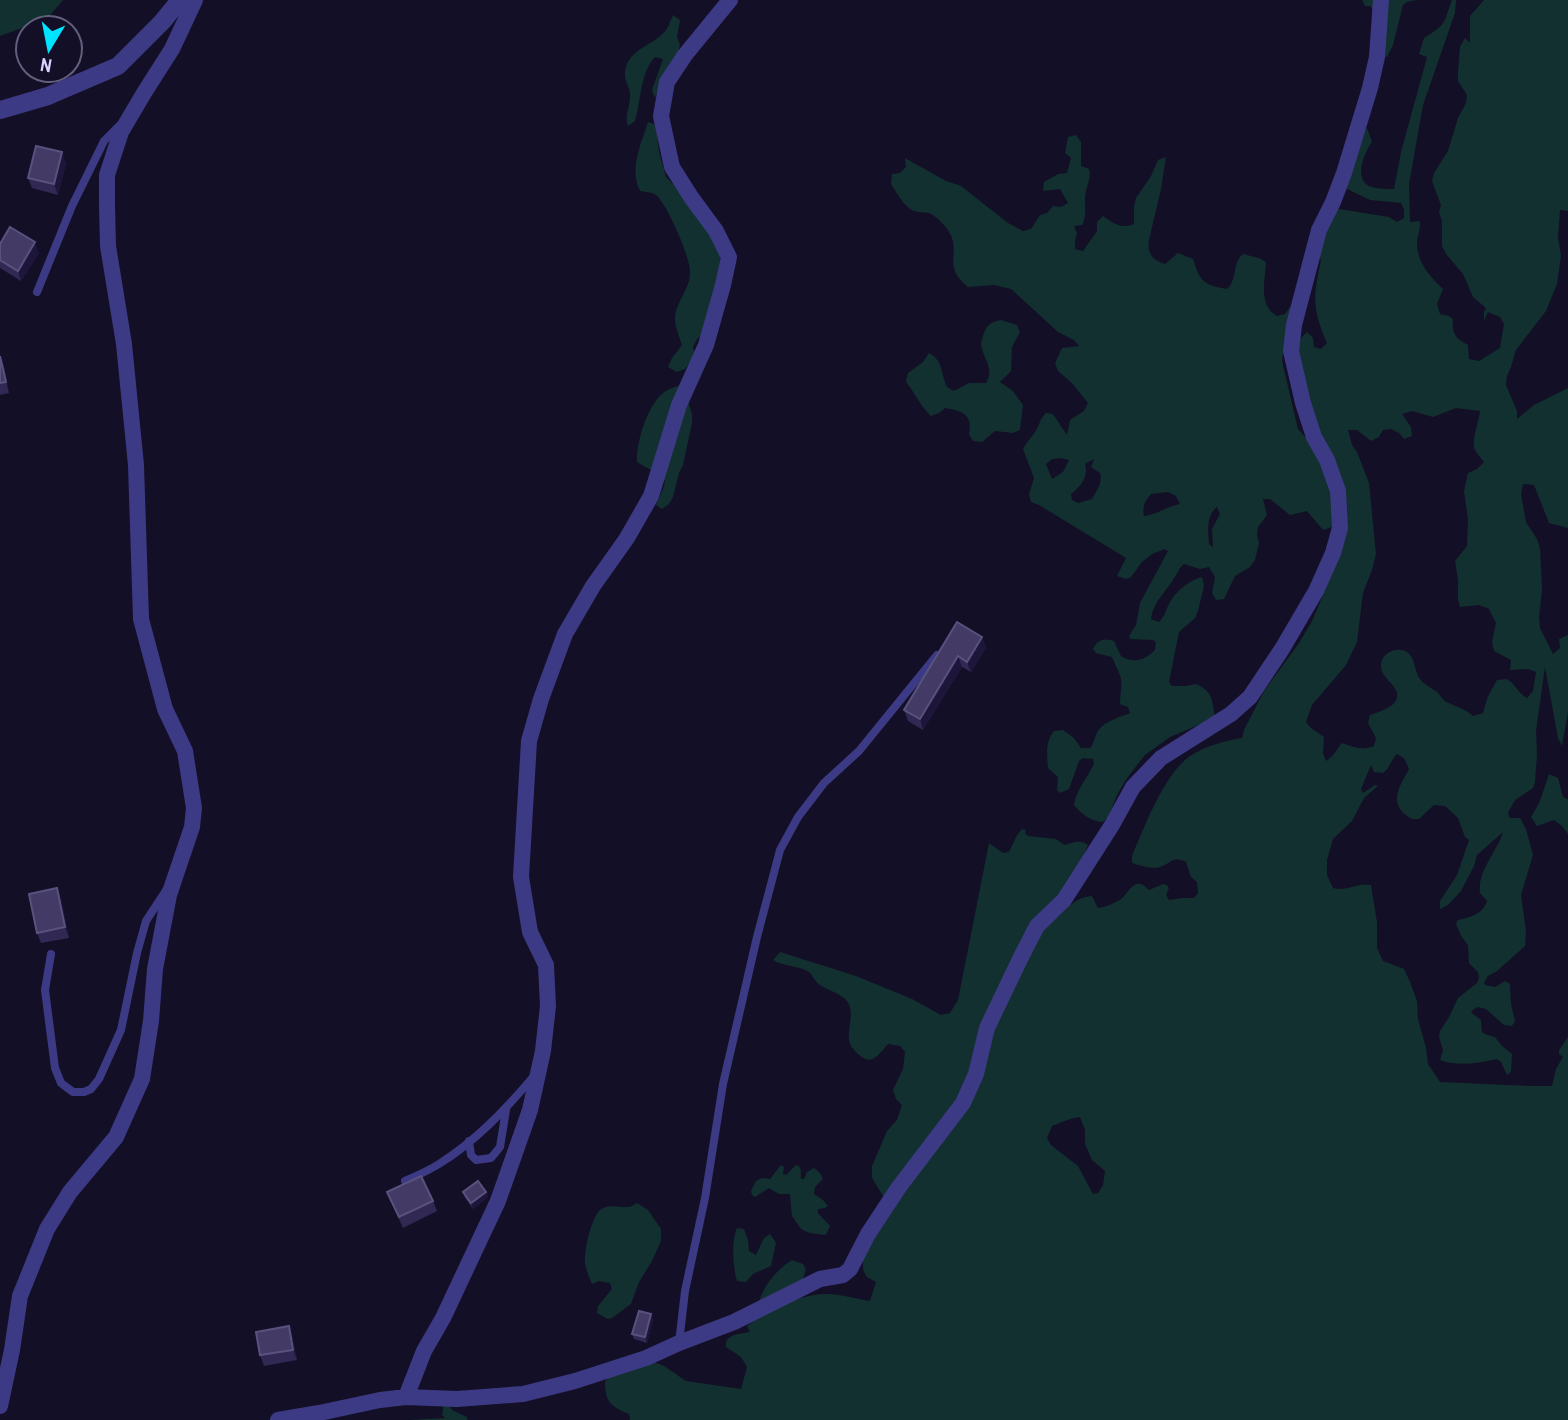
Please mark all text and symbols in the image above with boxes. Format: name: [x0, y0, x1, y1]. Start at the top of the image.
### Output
north arrow: [14, 14, 84, 84]
text: N: [38, 52, 54, 80]

